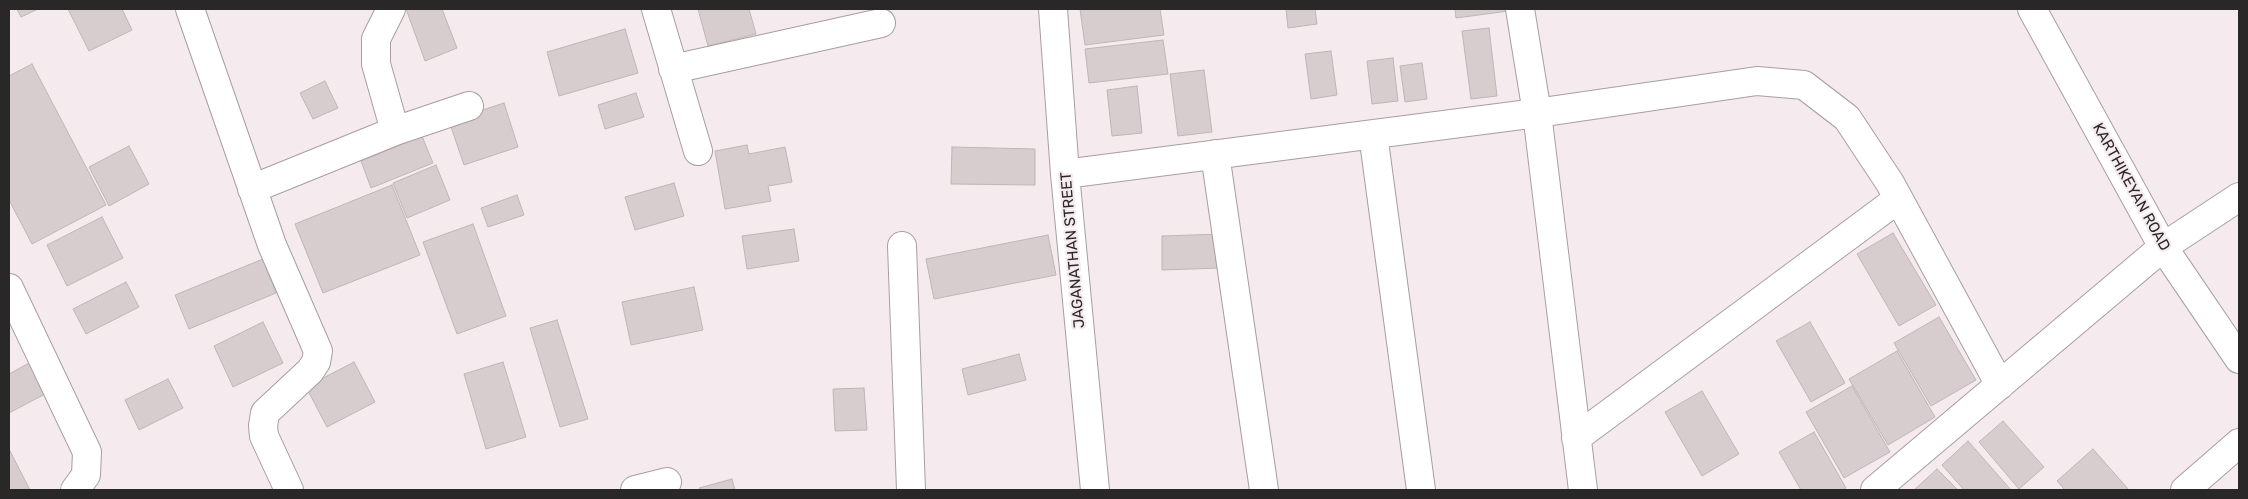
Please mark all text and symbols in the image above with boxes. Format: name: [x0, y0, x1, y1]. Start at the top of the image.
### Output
street label: KARTHIKEYAN ROAD: [2088, 120, 2174, 254]
street label: JAGANATHAN STREET: [1057, 171, 1089, 329]

